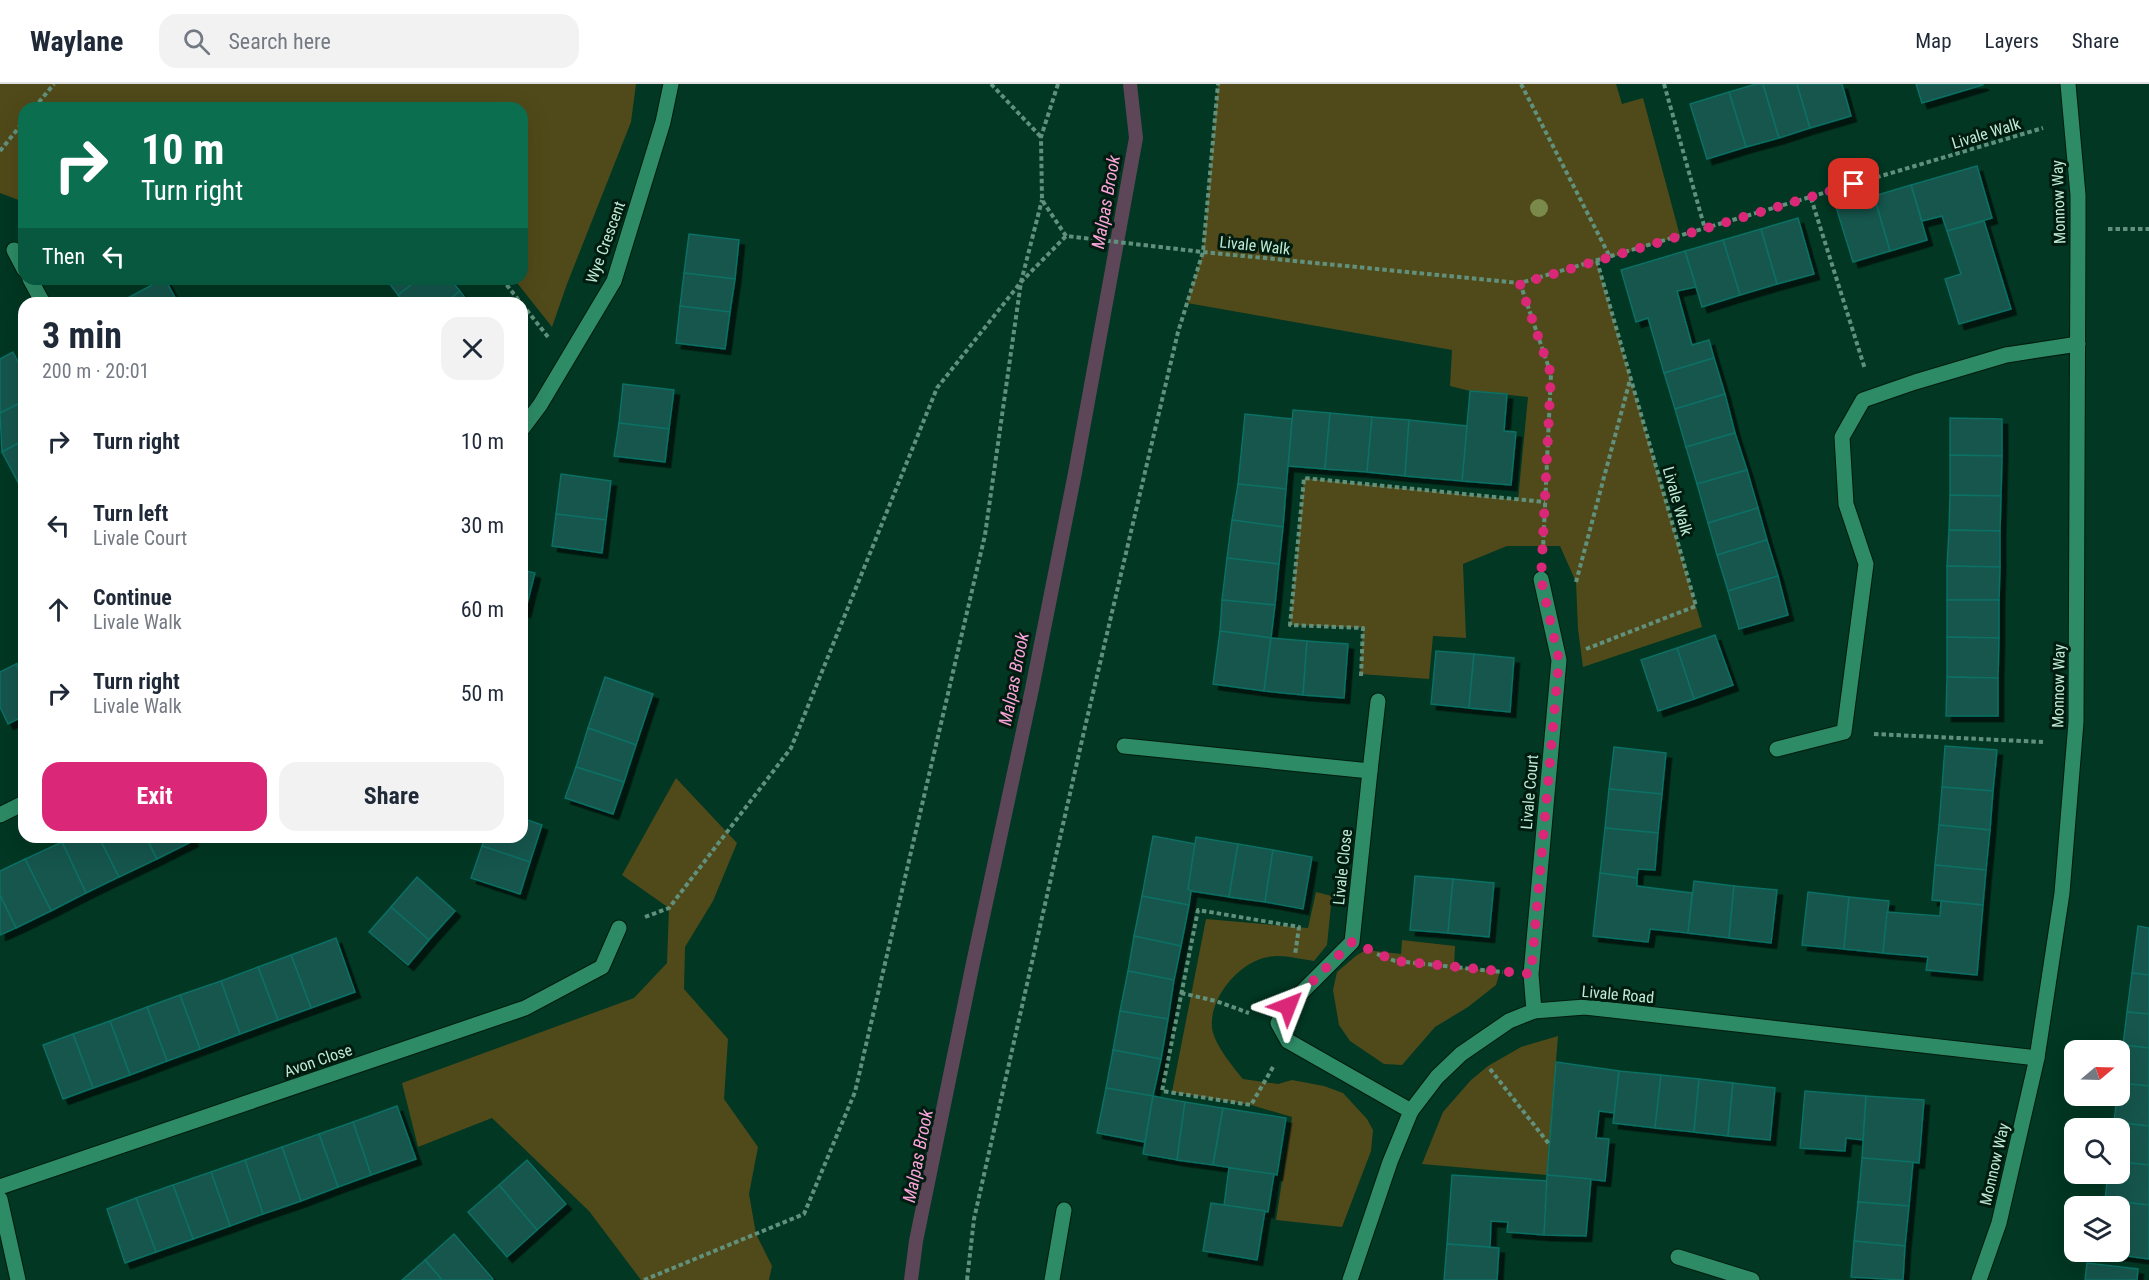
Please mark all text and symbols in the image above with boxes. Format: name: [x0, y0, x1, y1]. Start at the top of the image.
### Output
search box: [159, 14, 579, 68]
text: Waylane: [30, 25, 123, 58]
icon: search: [180, 25, 213, 58]
text: Search here: [228, 29, 331, 54]
text: Map: [1915, 29, 1952, 53]
text: Layers: [1985, 29, 2039, 53]
text: Share: [2072, 29, 2119, 53]
street label: Livale Walk: [1949, 114, 2024, 153]
text: 10 m: [141, 125, 224, 174]
icon: right: [42, 126, 120, 204]
water label: Malpas Brook: [1087, 152, 1124, 250]
pin: [1828, 158, 1879, 209]
street label: Monnow Way: [2048, 159, 2069, 244]
icon: arrive: [1837, 167, 1870, 200]
text: Turn right: [141, 175, 243, 207]
street label: Wye Crescent: [582, 198, 629, 286]
street label: Livale Walk: [1219, 232, 1292, 259]
icon: left: [97, 240, 130, 273]
text: Then: [42, 244, 85, 269]
text: 3 min: [42, 315, 122, 357]
button: close: [441, 317, 504, 380]
text: 200 m · 20:01: [42, 359, 149, 383]
icon: right: [42, 425, 75, 458]
text: Turn right: [93, 429, 180, 454]
text: 10 m: [461, 429, 504, 454]
street label: Livale Walk: [1659, 464, 1697, 539]
text: Turn left: [93, 501, 168, 526]
icon: left: [42, 509, 75, 542]
text: 30 m: [461, 513, 504, 538]
text: Livale Court: [93, 526, 187, 550]
text: Continue: [93, 585, 172, 610]
icon: ahead: [42, 593, 75, 626]
text: 60 m: [461, 597, 504, 622]
text: Livale Walk: [93, 610, 182, 634]
water label: Malpas Brook: [994, 629, 1033, 727]
street label: Monnow Way: [2048, 644, 2069, 728]
text: Turn right: [93, 669, 180, 694]
icon: right: [42, 677, 75, 710]
text: 50 m: [461, 681, 504, 706]
text: Livale Walk: [93, 694, 182, 718]
street label: Livale Court: [1517, 753, 1542, 830]
button: Exit: [42, 762, 267, 831]
button: Share: [279, 762, 504, 831]
street label: Livale Close: [1329, 828, 1356, 906]
position arrow: [1256, 974, 1320, 1038]
street label: Livale Road: [1581, 982, 1655, 1007]
street label: Avon Close: [282, 1040, 355, 1081]
north arrow: [2064, 1040, 2130, 1106]
map controls: [2064, 1040, 2130, 1262]
water label: Malpas Brook: [898, 1106, 937, 1204]
button: search: [2064, 1118, 2130, 1184]
street label: Monnow Way: [1976, 1121, 2013, 1207]
button: layers: [2064, 1196, 2130, 1262]

